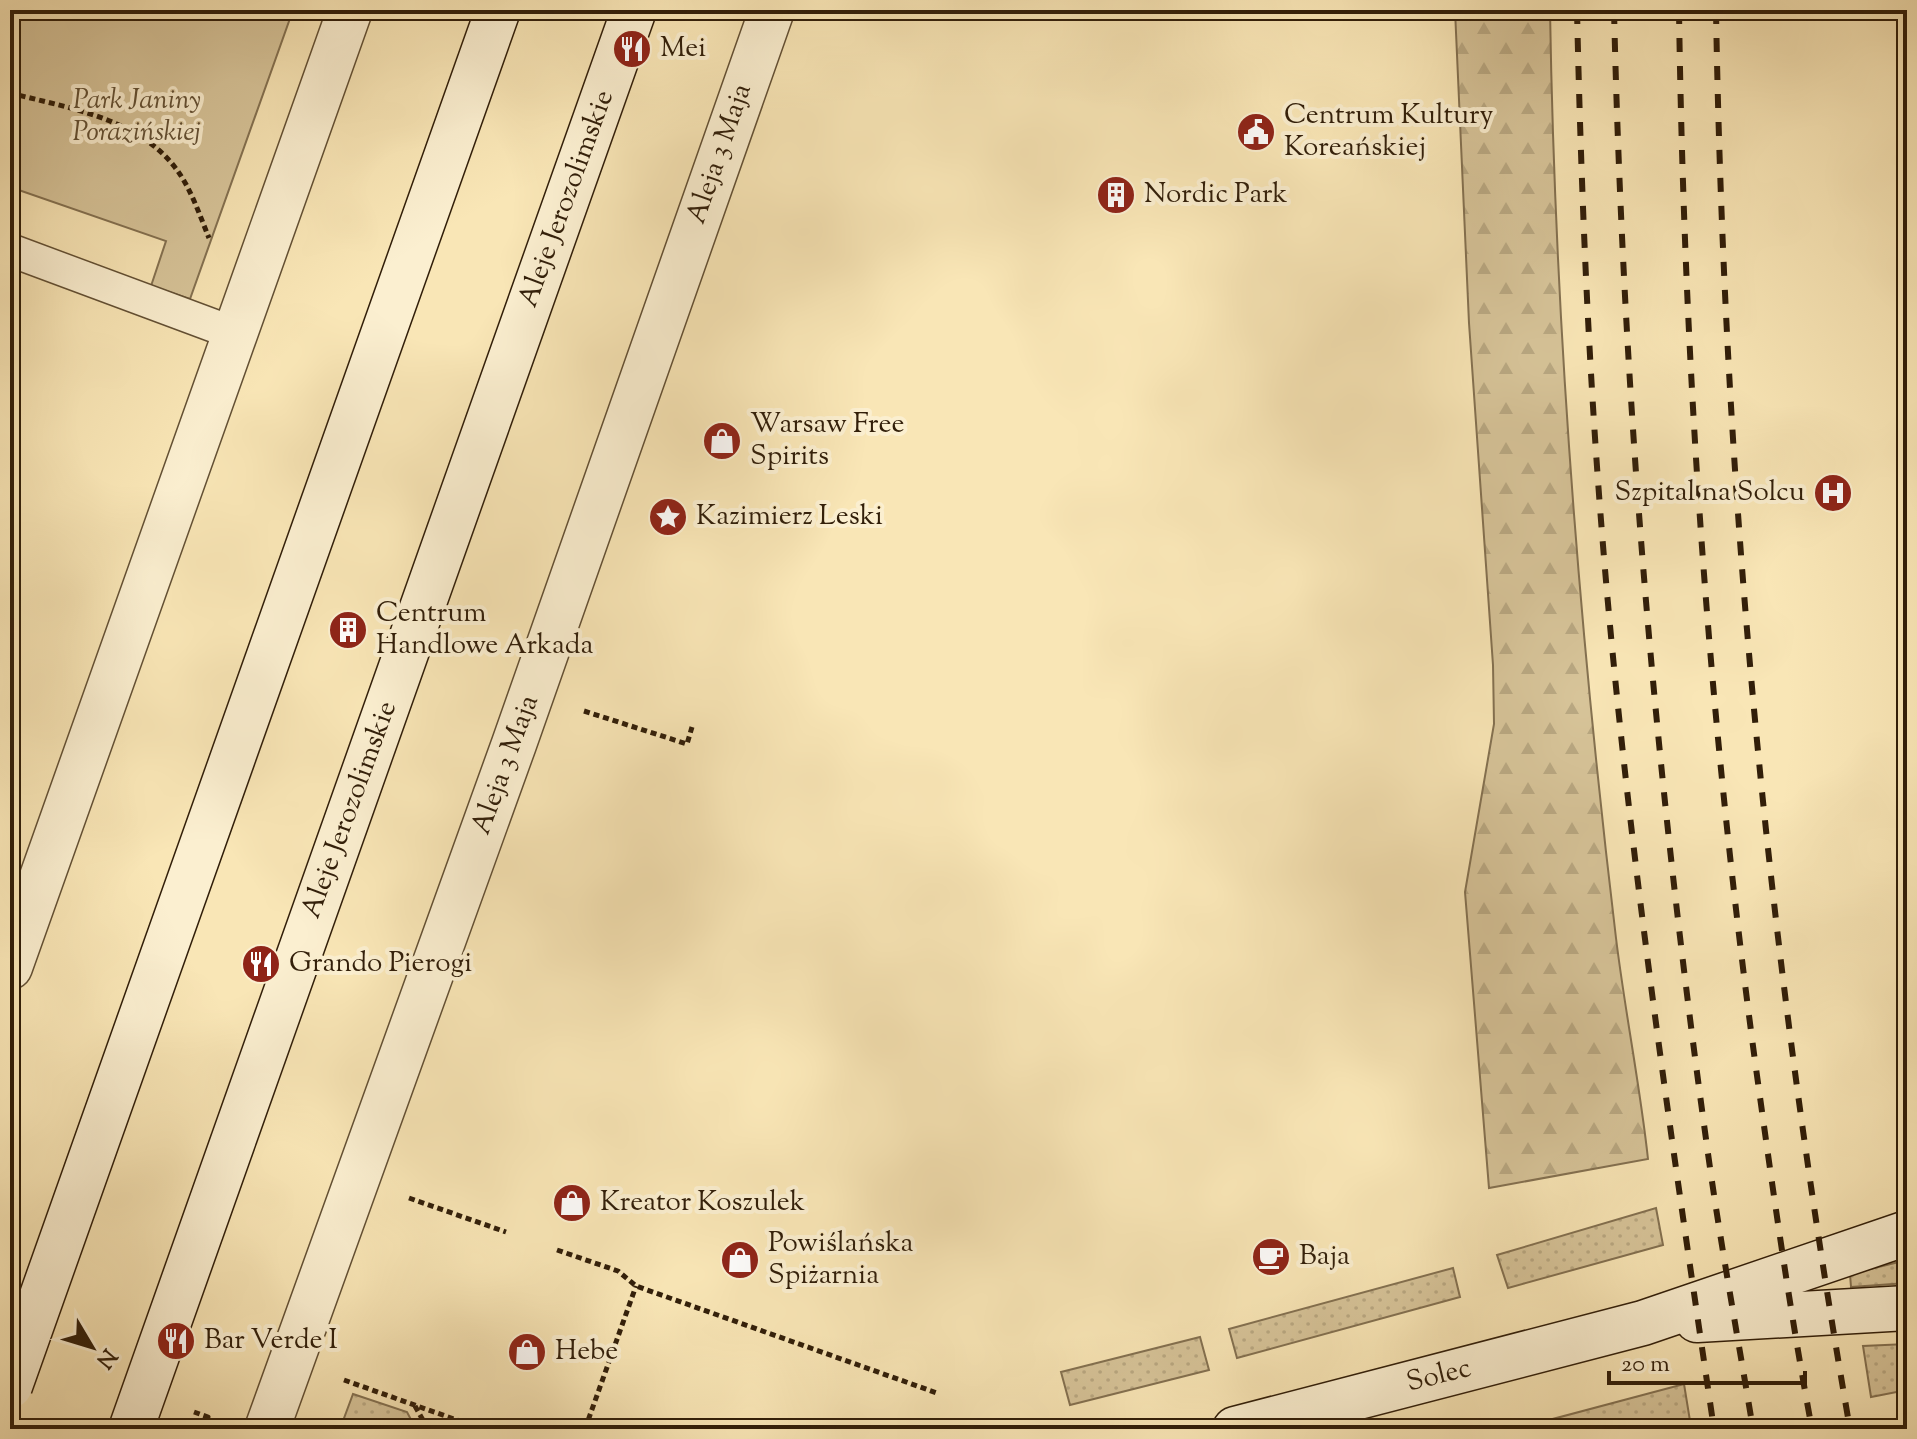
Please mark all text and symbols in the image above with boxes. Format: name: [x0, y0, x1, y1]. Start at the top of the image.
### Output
restaurant icon: Mei: [611, 28, 653, 70]
place label: Mei: [660, 29, 706, 69]
street label: Aleja 3 Maja: [677, 78, 763, 230]
park label: Park Janiny Porazińskiej: [73, 81, 201, 153]
street label: Aleje Jerozolimskie: [509, 85, 625, 313]
place label: Centrum Kultury Koreańskiej: [1284, 96, 1494, 168]
public building icon: Centrum Kultury Koreańskiej: [1235, 111, 1277, 153]
building icon: Nordic Park: [1095, 174, 1137, 216]
place label: Nordic Park: [1144, 175, 1288, 215]
place label: Warsaw Free Spirits: [750, 405, 905, 477]
shop icon: Warsaw Free Spirits: [701, 420, 743, 462]
hospital icon: Szpital na Solcu: [1812, 472, 1854, 514]
place label: Szpital na Solcu: [1615, 473, 1805, 513]
place icon: Kazimierz Leski: [647, 496, 689, 538]
place label: Kazimierz Leski: [696, 497, 883, 537]
place label: Centrum Handlowe Arkada: [376, 594, 593, 666]
building icon: Centrum Handlowe Arkada: [327, 609, 369, 651]
street label: Aleja 3 Maja: [462, 689, 550, 840]
street label: Aleje Jerozolimskie: [292, 696, 408, 924]
restaurant icon: Grando Pierogi: [240, 943, 282, 985]
place label: Grando Pierogi: [289, 944, 472, 984]
shop icon: Kreator Koszulek: [551, 1182, 593, 1224]
place label: Kreator Koszulek: [600, 1183, 805, 1223]
place label: Powiślańska Spiżarnia: [768, 1224, 914, 1296]
cafe icon: Baja: [1250, 1236, 1292, 1278]
place label: Baja: [1299, 1237, 1350, 1277]
shop icon: Powiślańska Spiżarnia: [719, 1239, 761, 1281]
north arrow: [52, 1307, 132, 1387]
restaurant icon: Bar Verde I: [155, 1320, 197, 1362]
place label: Bar Verde I: [204, 1321, 338, 1361]
shop icon: Hebe: [506, 1331, 548, 1373]
place label: Hebe: [555, 1332, 618, 1372]
scale bar: [1609, 1335, 1805, 1385]
text: N: [87, 1341, 123, 1375]
text: 20 m: [1621, 1348, 1670, 1382]
street label: Solec: [1403, 1349, 1475, 1403]

